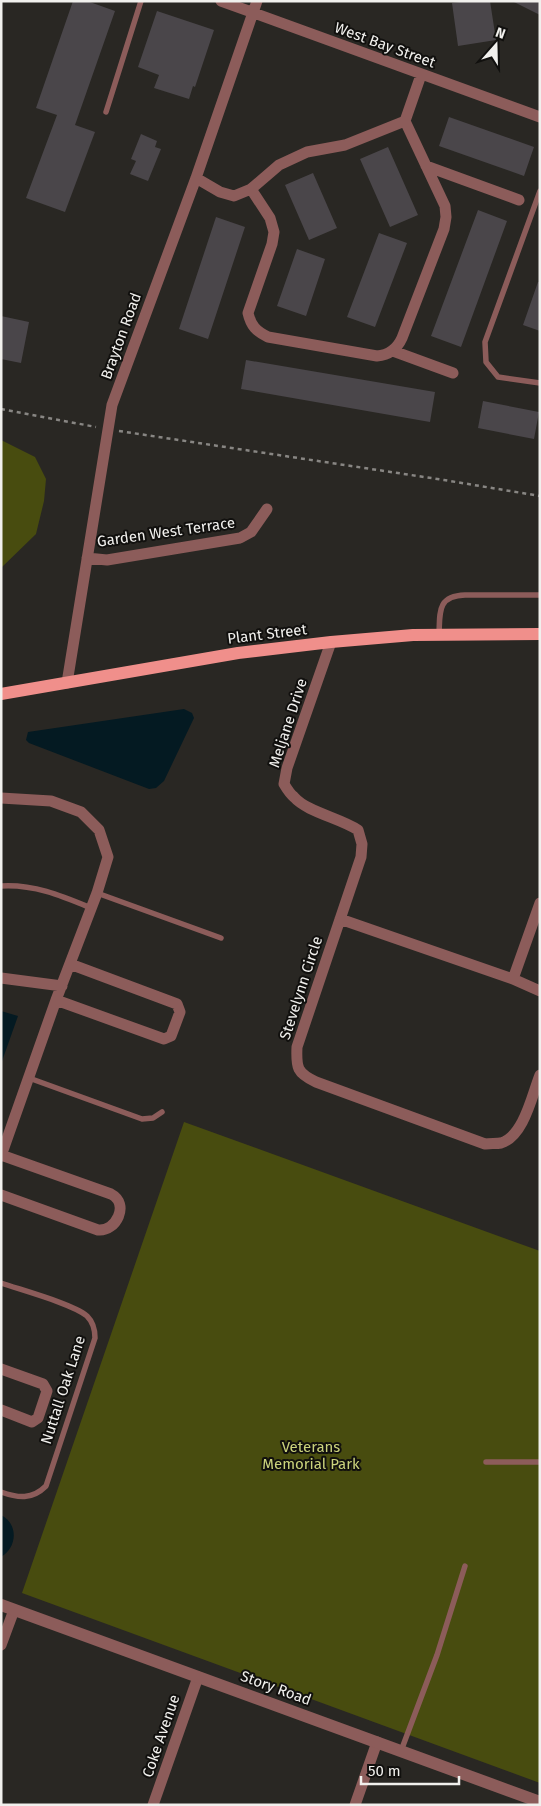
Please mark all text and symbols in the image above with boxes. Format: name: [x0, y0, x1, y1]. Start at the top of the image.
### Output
street label: West Bay Street: [332, 18, 438, 72]
north arrow: [471, 20, 521, 70]
text: N: [493, 24, 508, 43]
street label: Brayton Road: [97, 290, 145, 382]
street label: Garden West Terrace: [96, 513, 236, 551]
street label: Plant Street: [226, 620, 308, 648]
street label: Meljane Drive: [265, 676, 311, 770]
street label: Stevelynn Circle: [276, 934, 326, 1042]
street label: Nuttall Oak Lane: [37, 1333, 89, 1447]
park label: Veterans Memorial Park: [262, 1438, 360, 1473]
street label: Story Road: [238, 1667, 314, 1709]
street label: Coke Avenue: [138, 1692, 184, 1780]
scale bar: [361, 1754, 458, 1786]
text: 50 m: [368, 1762, 401, 1780]

